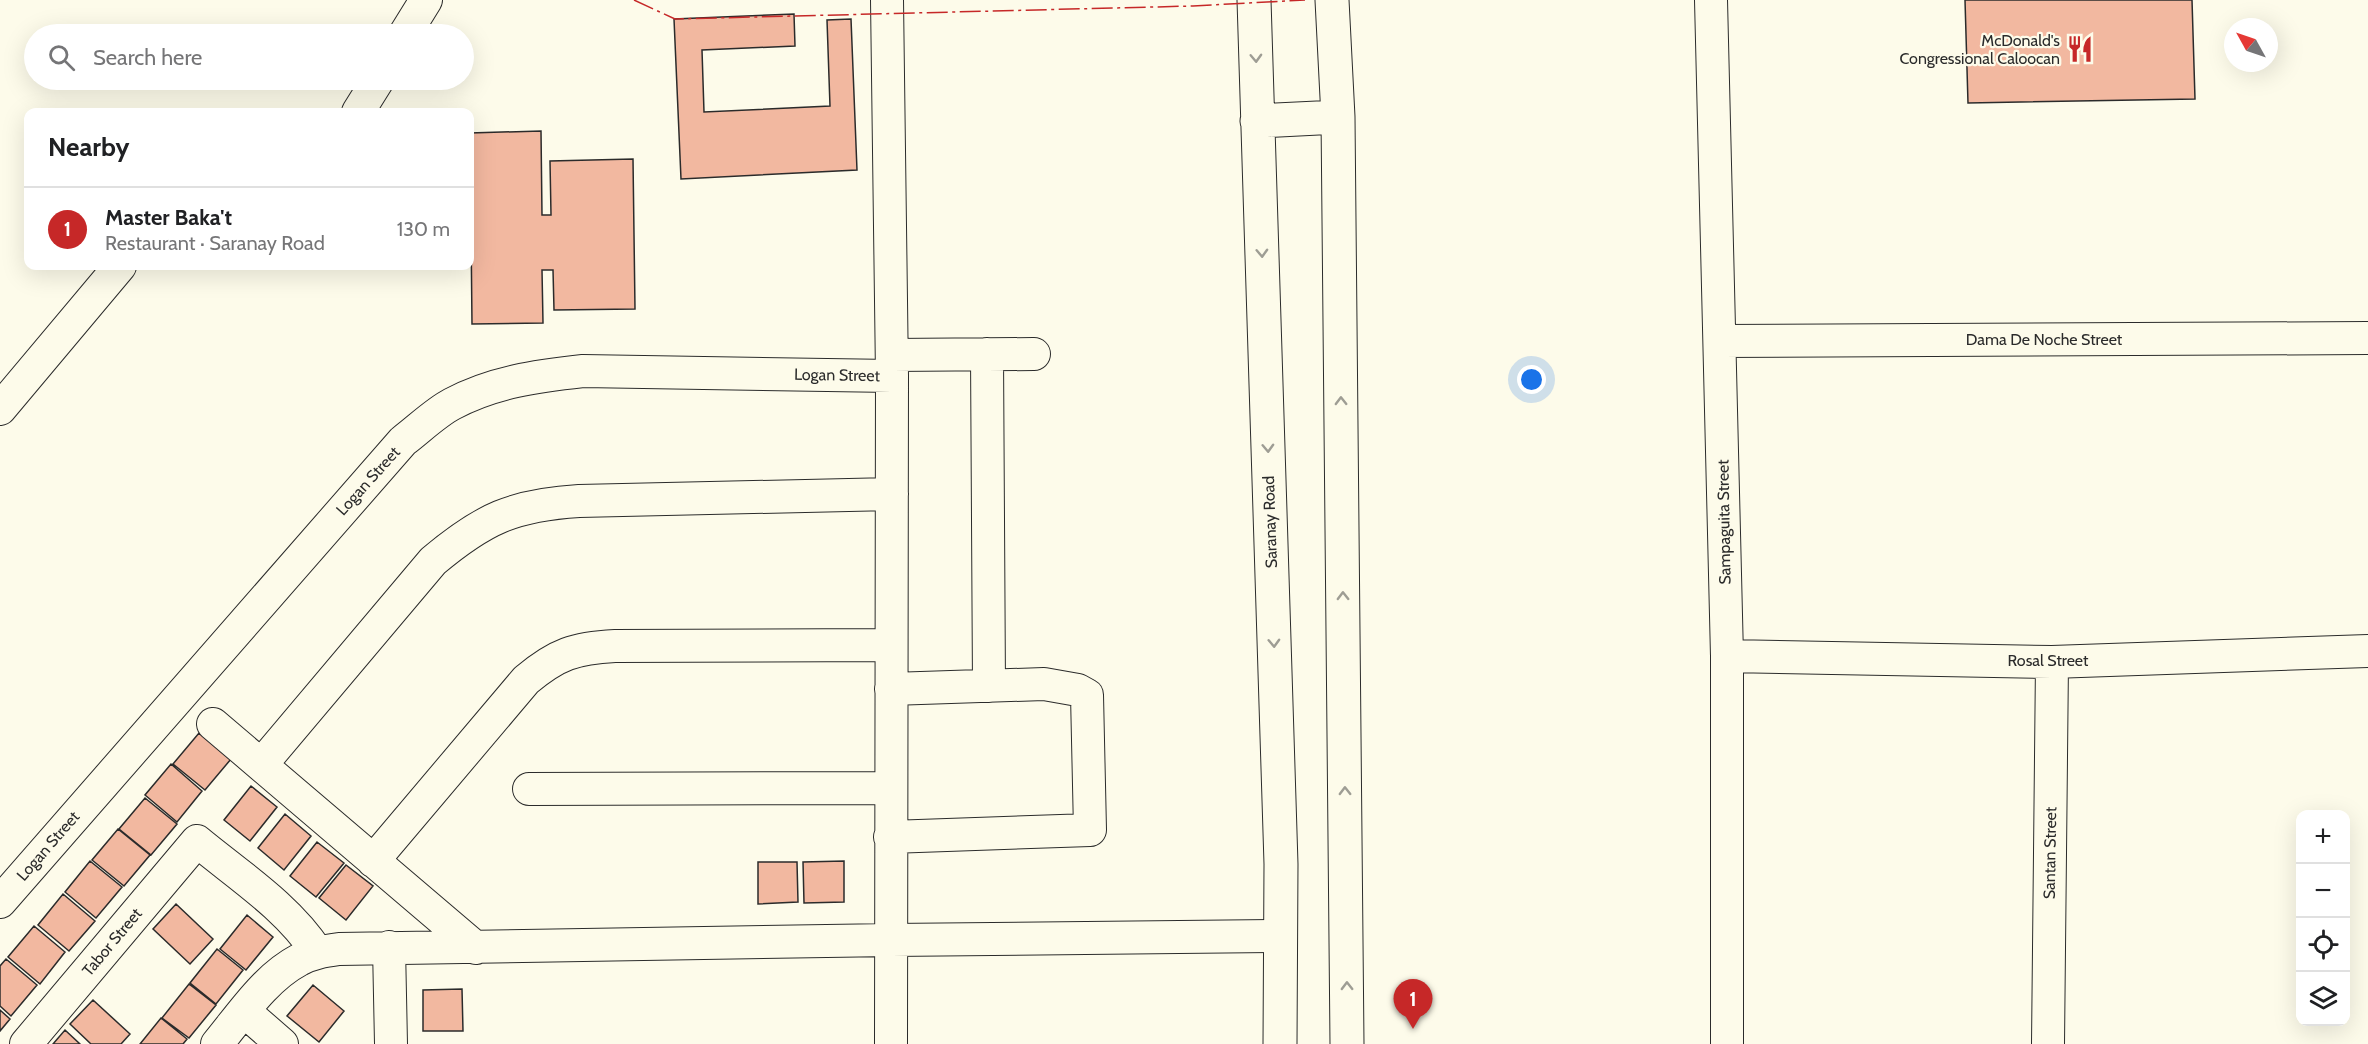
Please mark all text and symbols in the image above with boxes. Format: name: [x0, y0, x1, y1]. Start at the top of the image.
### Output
north arrow: [2224, 18, 2278, 72]
search box: [24, 24, 474, 90]
place label: McDonald's Congressional Caloocan: [1899, 31, 2060, 68]
restaurant icon: McDonald's Congressional Caloocan: [2065, 34, 2095, 64]
icon: search: [45, 41, 78, 74]
text: Search here: [93, 44, 202, 71]
one-way arrow: [1249, 54, 1262, 63]
text: Nearby: [48, 131, 129, 163]
text: Master Baka't: [105, 204, 232, 231]
text: 1: [64, 217, 71, 241]
text: 130 m: [397, 217, 450, 241]
text: Restaurant · Saranay Road: [105, 231, 325, 255]
one-way arrow: [1255, 249, 1268, 258]
street label: Dama De Noche Street: [1966, 330, 2123, 349]
street label: Logan Street: [794, 365, 881, 385]
your location: [1517, 365, 1546, 394]
one-way arrow: [1335, 396, 1347, 405]
street label: Logan Street: [332, 442, 404, 519]
one-way arrow: [1261, 444, 1274, 453]
street label: Sampaguita Street: [1713, 459, 1735, 585]
street label: Saranay Road: [1259, 476, 1281, 568]
one-way arrow: [1337, 591, 1349, 600]
one-way arrow: [1268, 639, 1281, 648]
street label: Rosal Street: [2008, 651, 2089, 670]
one-way arrow: [1339, 786, 1351, 795]
street label: Santan Street: [2040, 806, 2060, 899]
street label: Logan Street: [13, 807, 84, 885]
map controls: [2296, 810, 2350, 1026]
button: +: [2296, 810, 2350, 864]
button: −: [2296, 864, 2350, 918]
street label: Tabor Street: [78, 904, 146, 980]
button: locate: [2296, 918, 2350, 972]
button: layers: [2296, 972, 2350, 1026]
pin: 1: [1394, 980, 1432, 1029]
one-way arrow: [1341, 981, 1353, 990]

